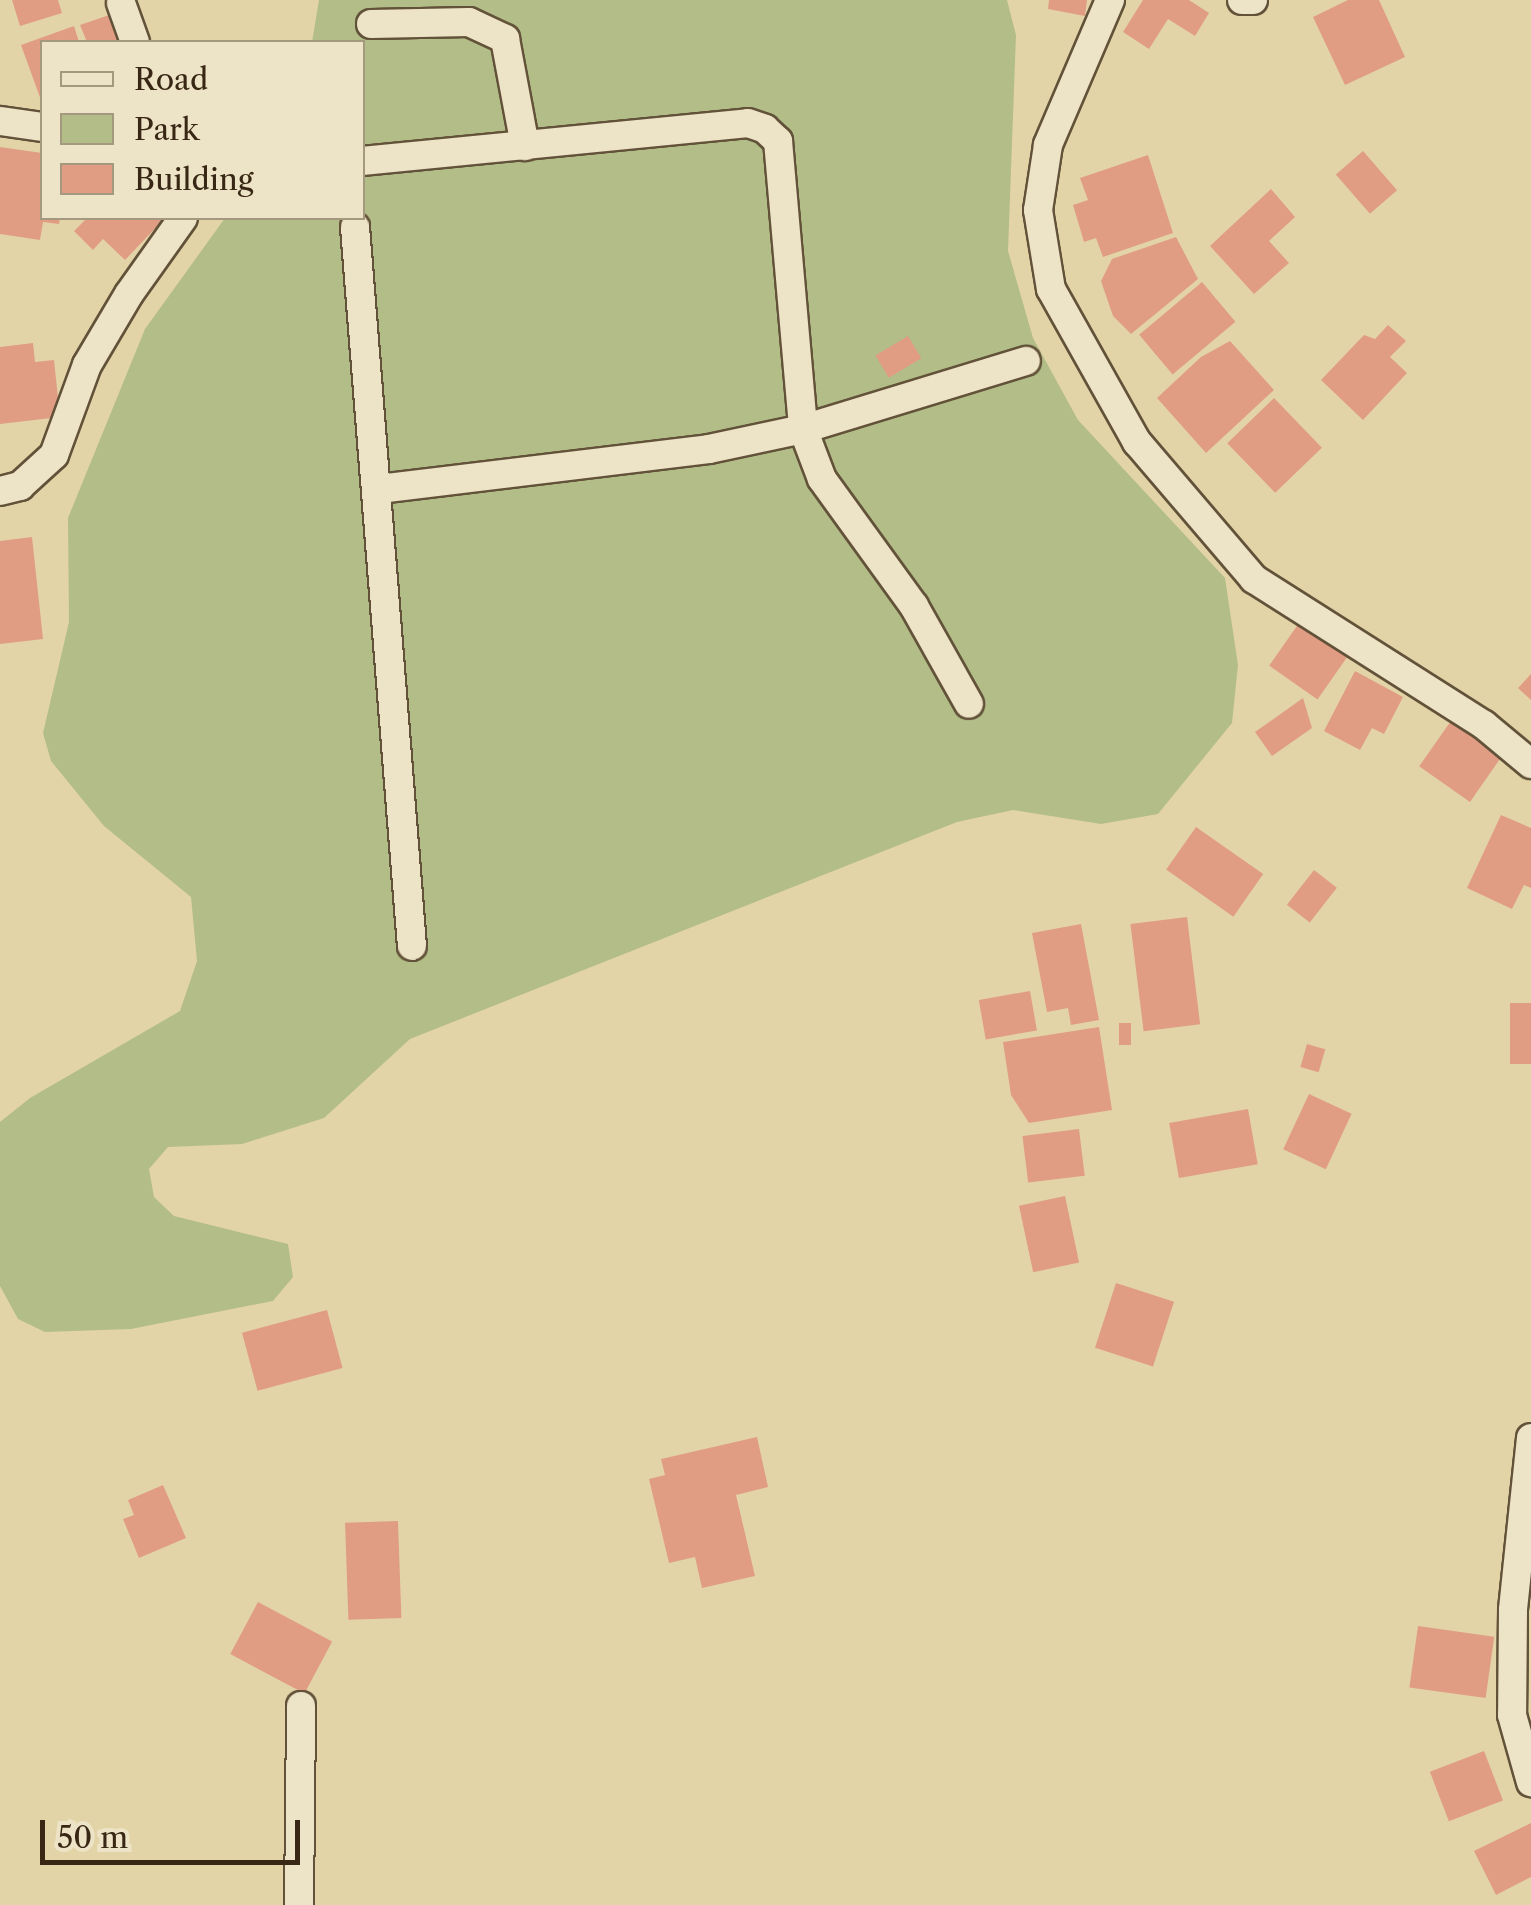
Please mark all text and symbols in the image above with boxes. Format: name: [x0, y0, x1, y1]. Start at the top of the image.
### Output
legend: [40, 40, 365, 220]
text: Road: [134, 61, 208, 98]
text: Park: [134, 111, 199, 148]
text: Building: [134, 161, 254, 198]
scale bar: [45, 1800, 305, 1862]
text: 50 m: [57, 1819, 128, 1856]

